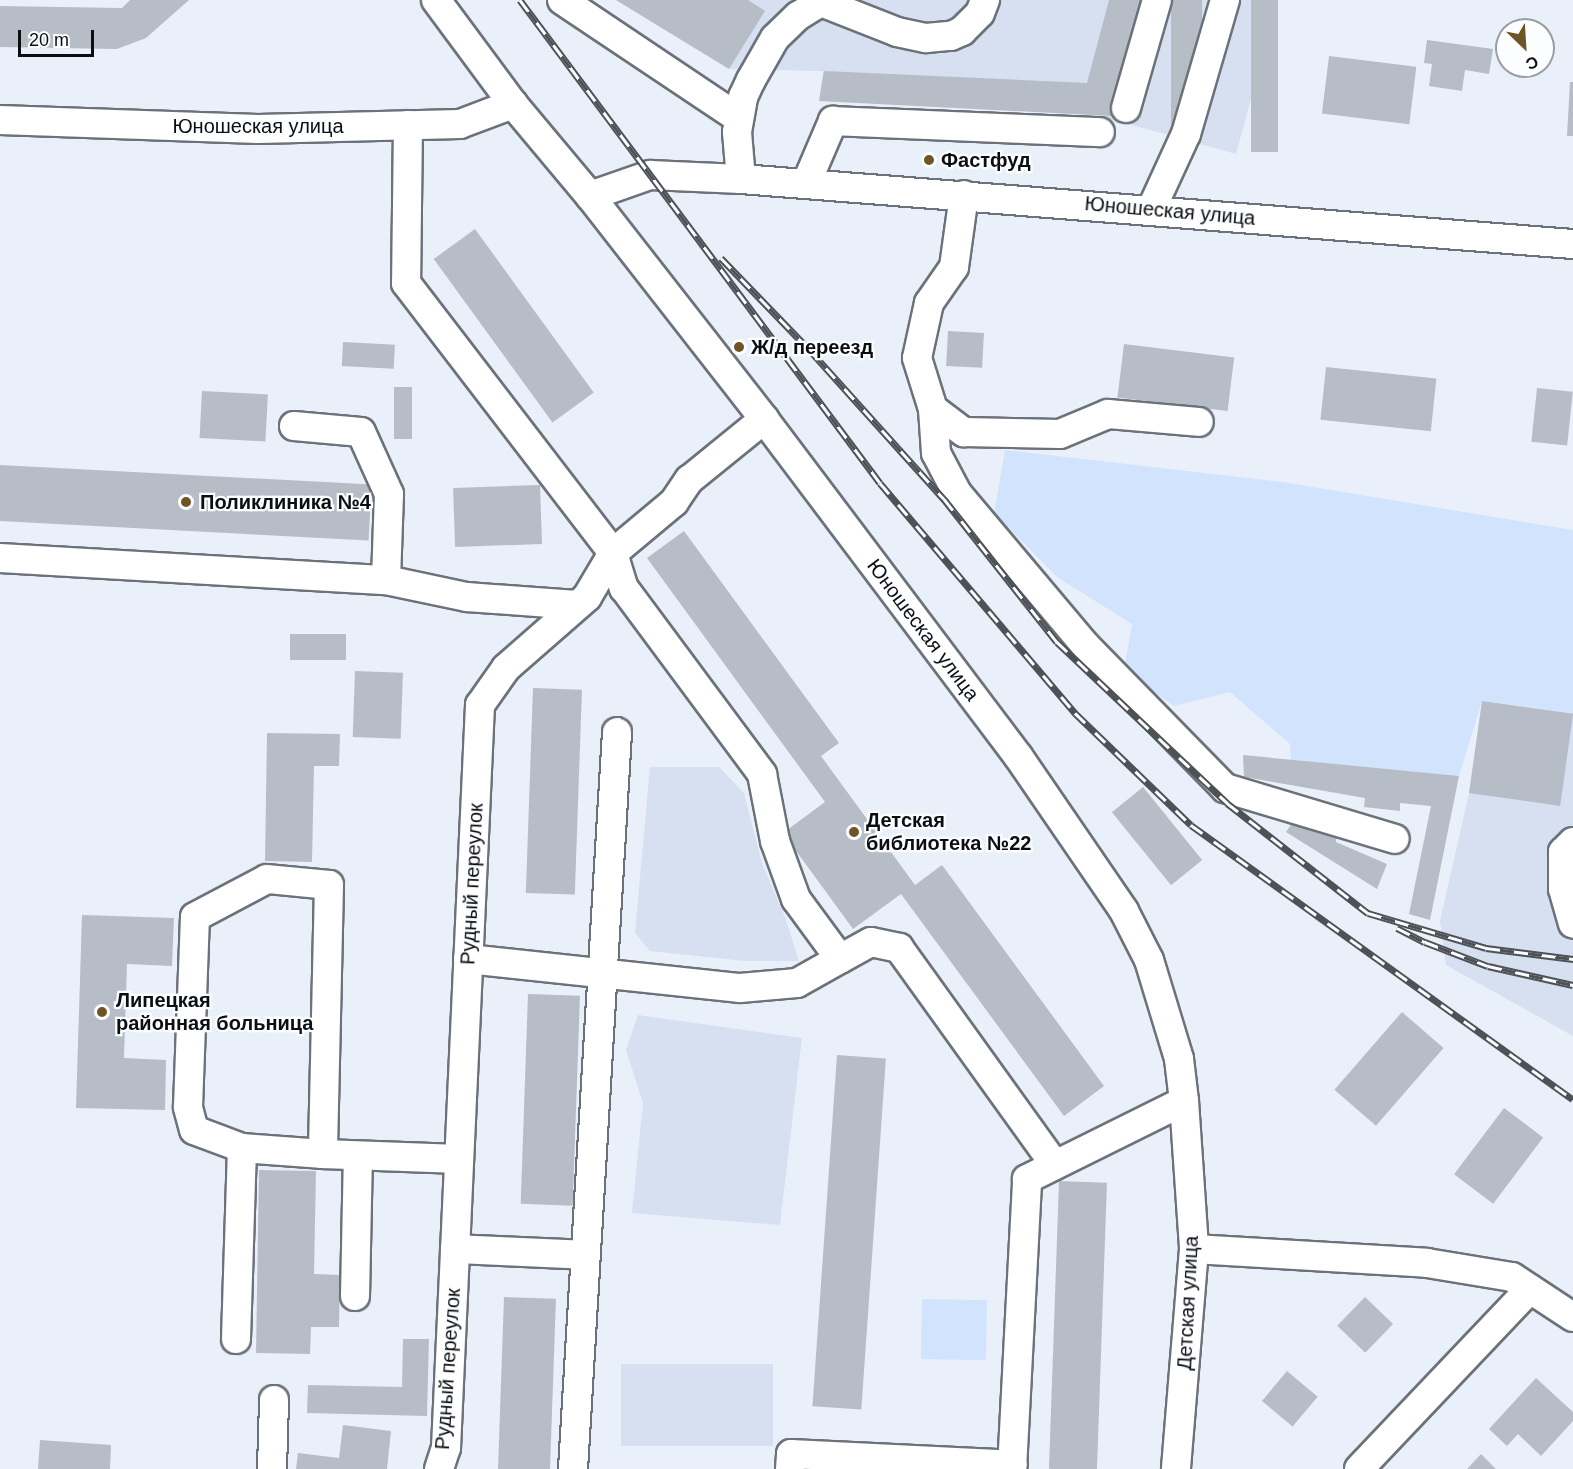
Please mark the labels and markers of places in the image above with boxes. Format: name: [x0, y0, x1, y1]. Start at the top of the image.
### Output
place label: Фастфуд: [941, 148, 1031, 172]
marker: Фастфуд: [922, 153, 936, 167]
place label: Ж/д переезд: [751, 335, 873, 359]
marker: Ж/д переезд: [732, 340, 746, 354]
place label: Поликлиника №4: [200, 490, 371, 514]
marker: Поликлиника №4: [177, 493, 195, 511]
place label: Детская библиотека №22: [866, 808, 1031, 855]
marker: Детская библиотека №22: [847, 825, 861, 839]
place label: Липецкая районная больница: [116, 988, 313, 1035]
marker: Липецкая районная больница: [93, 1003, 111, 1021]

